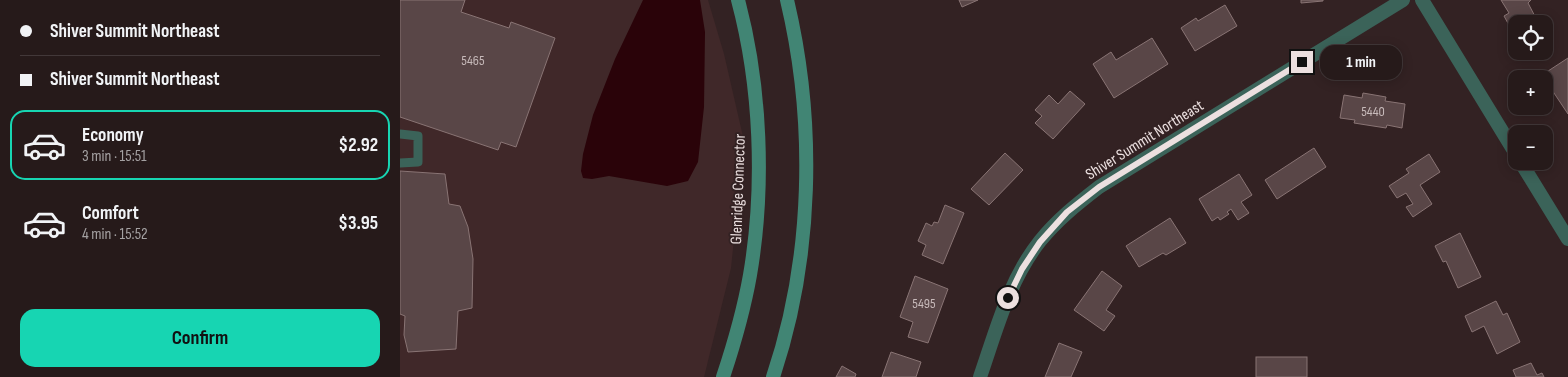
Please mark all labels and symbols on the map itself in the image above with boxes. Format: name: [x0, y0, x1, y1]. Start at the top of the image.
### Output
callout: 1 min: [1320, 44, 1402, 80]
route end: [1291, 51, 1313, 73]
house number: 5465: [461, 52, 485, 69]
street label: Shiver Summit Northeast: [1082, 96, 1207, 184]
house number: 5440: [1361, 103, 1385, 120]
street label: Glenridge Connector: [727, 133, 750, 245]
route start: [997, 287, 1019, 309]
house number: 5495: [912, 295, 936, 312]

